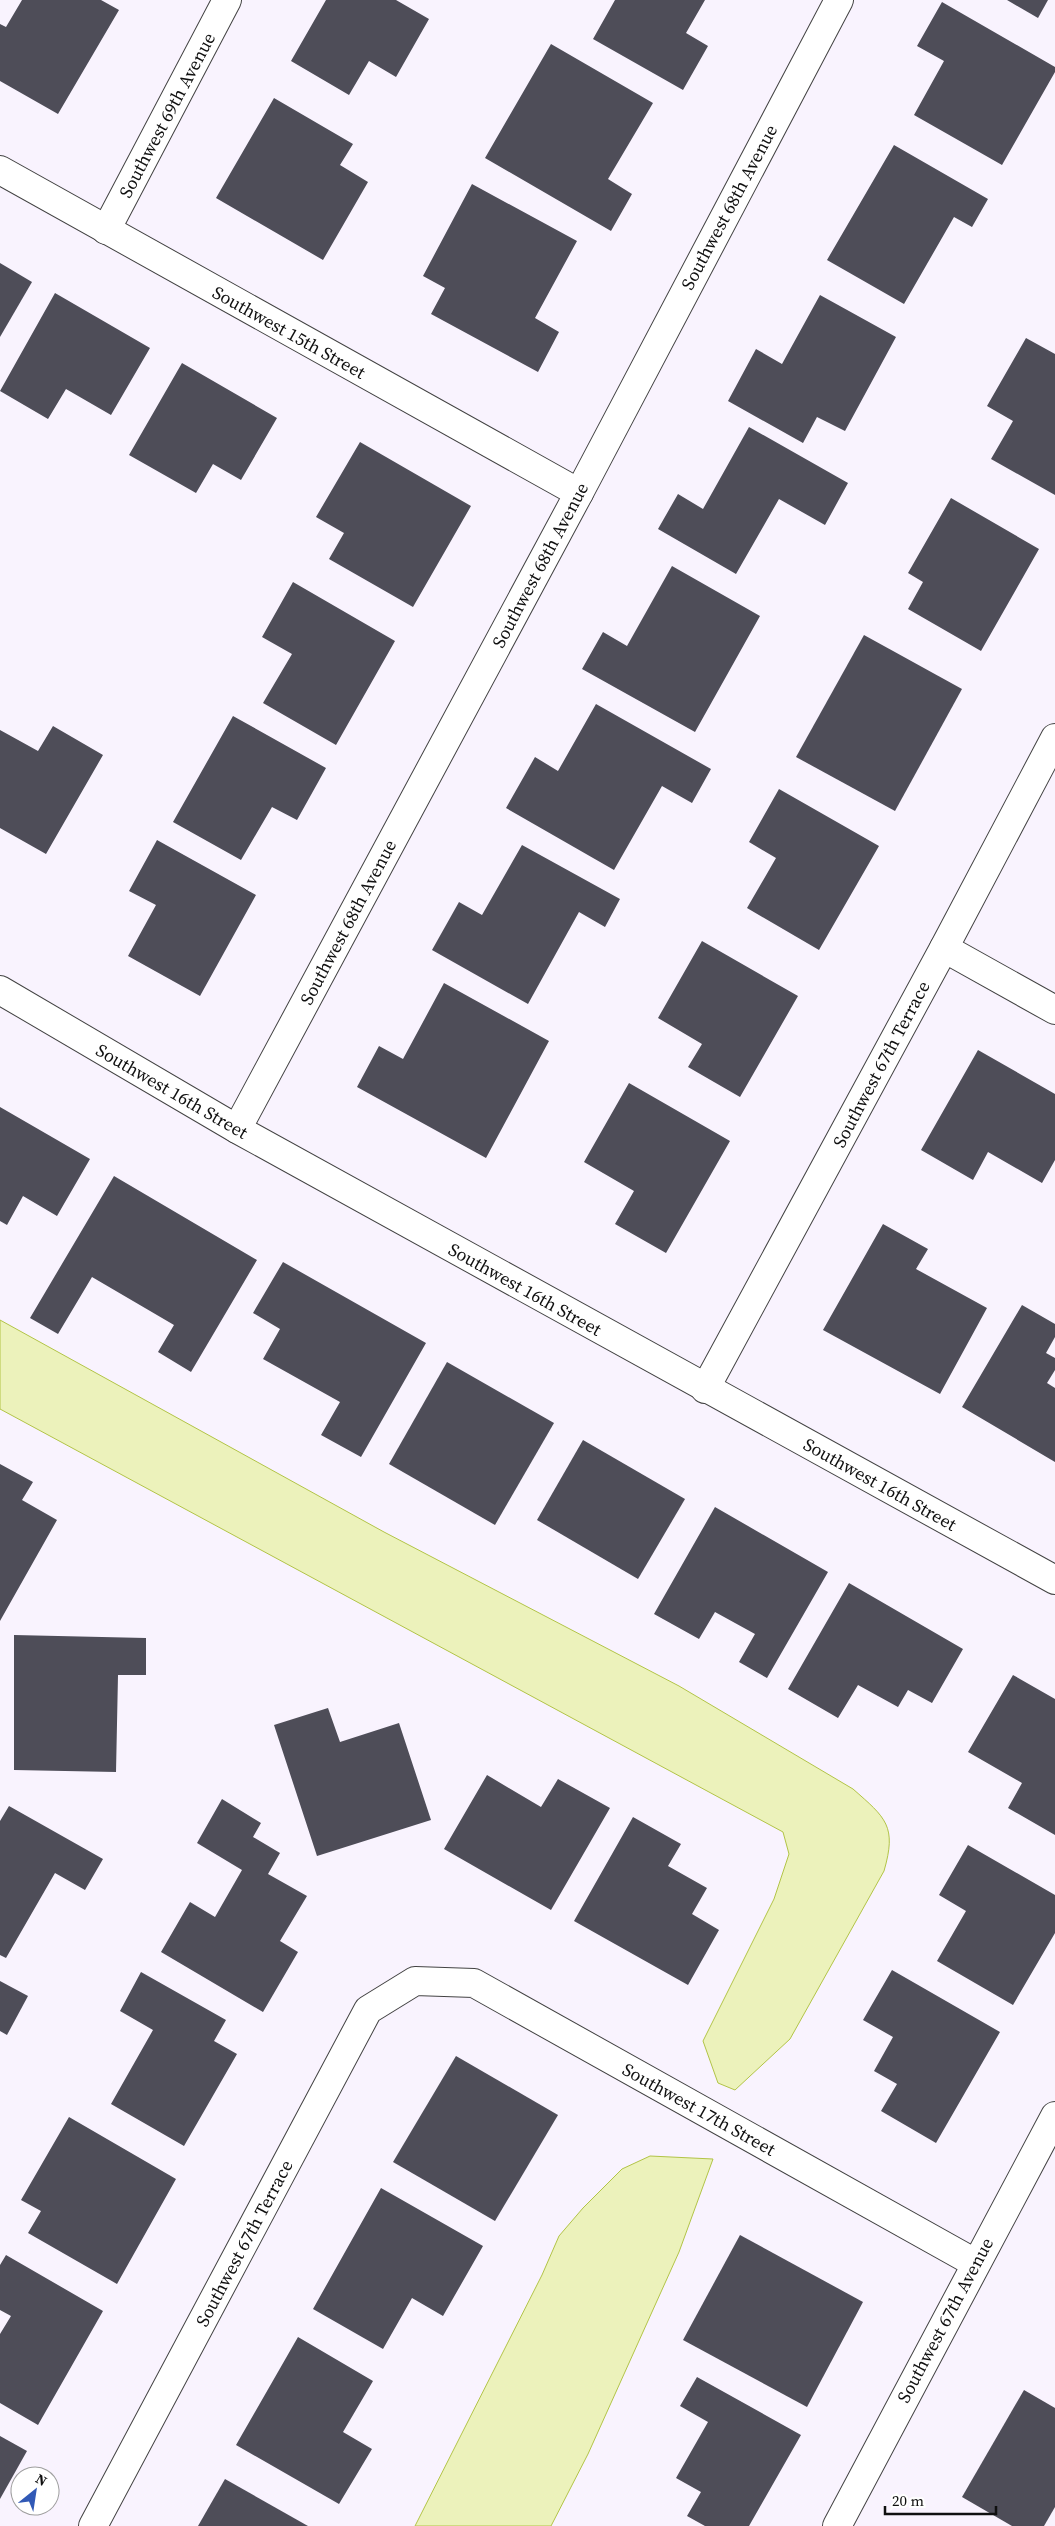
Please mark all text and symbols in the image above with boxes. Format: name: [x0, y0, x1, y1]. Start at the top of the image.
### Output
street label: Southwest 69th Avenue: [113, 28, 221, 202]
street label: Southwest 68th Avenue: [675, 120, 783, 294]
street label: Southwest 15th Street: [208, 280, 370, 385]
street label: Southwest 68th Avenue: [486, 478, 594, 652]
street label: Southwest 68th Avenue: [294, 835, 402, 1009]
street label: Southwest 67th Terrace: [826, 976, 936, 1152]
street label: Southwest 16th Street: [92, 1037, 253, 1145]
street label: Southwest 16th Street: [444, 1237, 606, 1342]
street label: Southwest 16th Street: [799, 1432, 961, 1537]
street label: Southwest 17th Street: [618, 2057, 780, 2162]
street label: Southwest 67th Terrace: [189, 2155, 299, 2331]
street label: Southwest 67th Avenue: [891, 2233, 999, 2407]
north arrow: [10, 2466, 60, 2516]
text: N: [32, 2469, 51, 2491]
scale bar: [885, 2484, 996, 2516]
text: 20 m: [892, 2490, 924, 2511]

